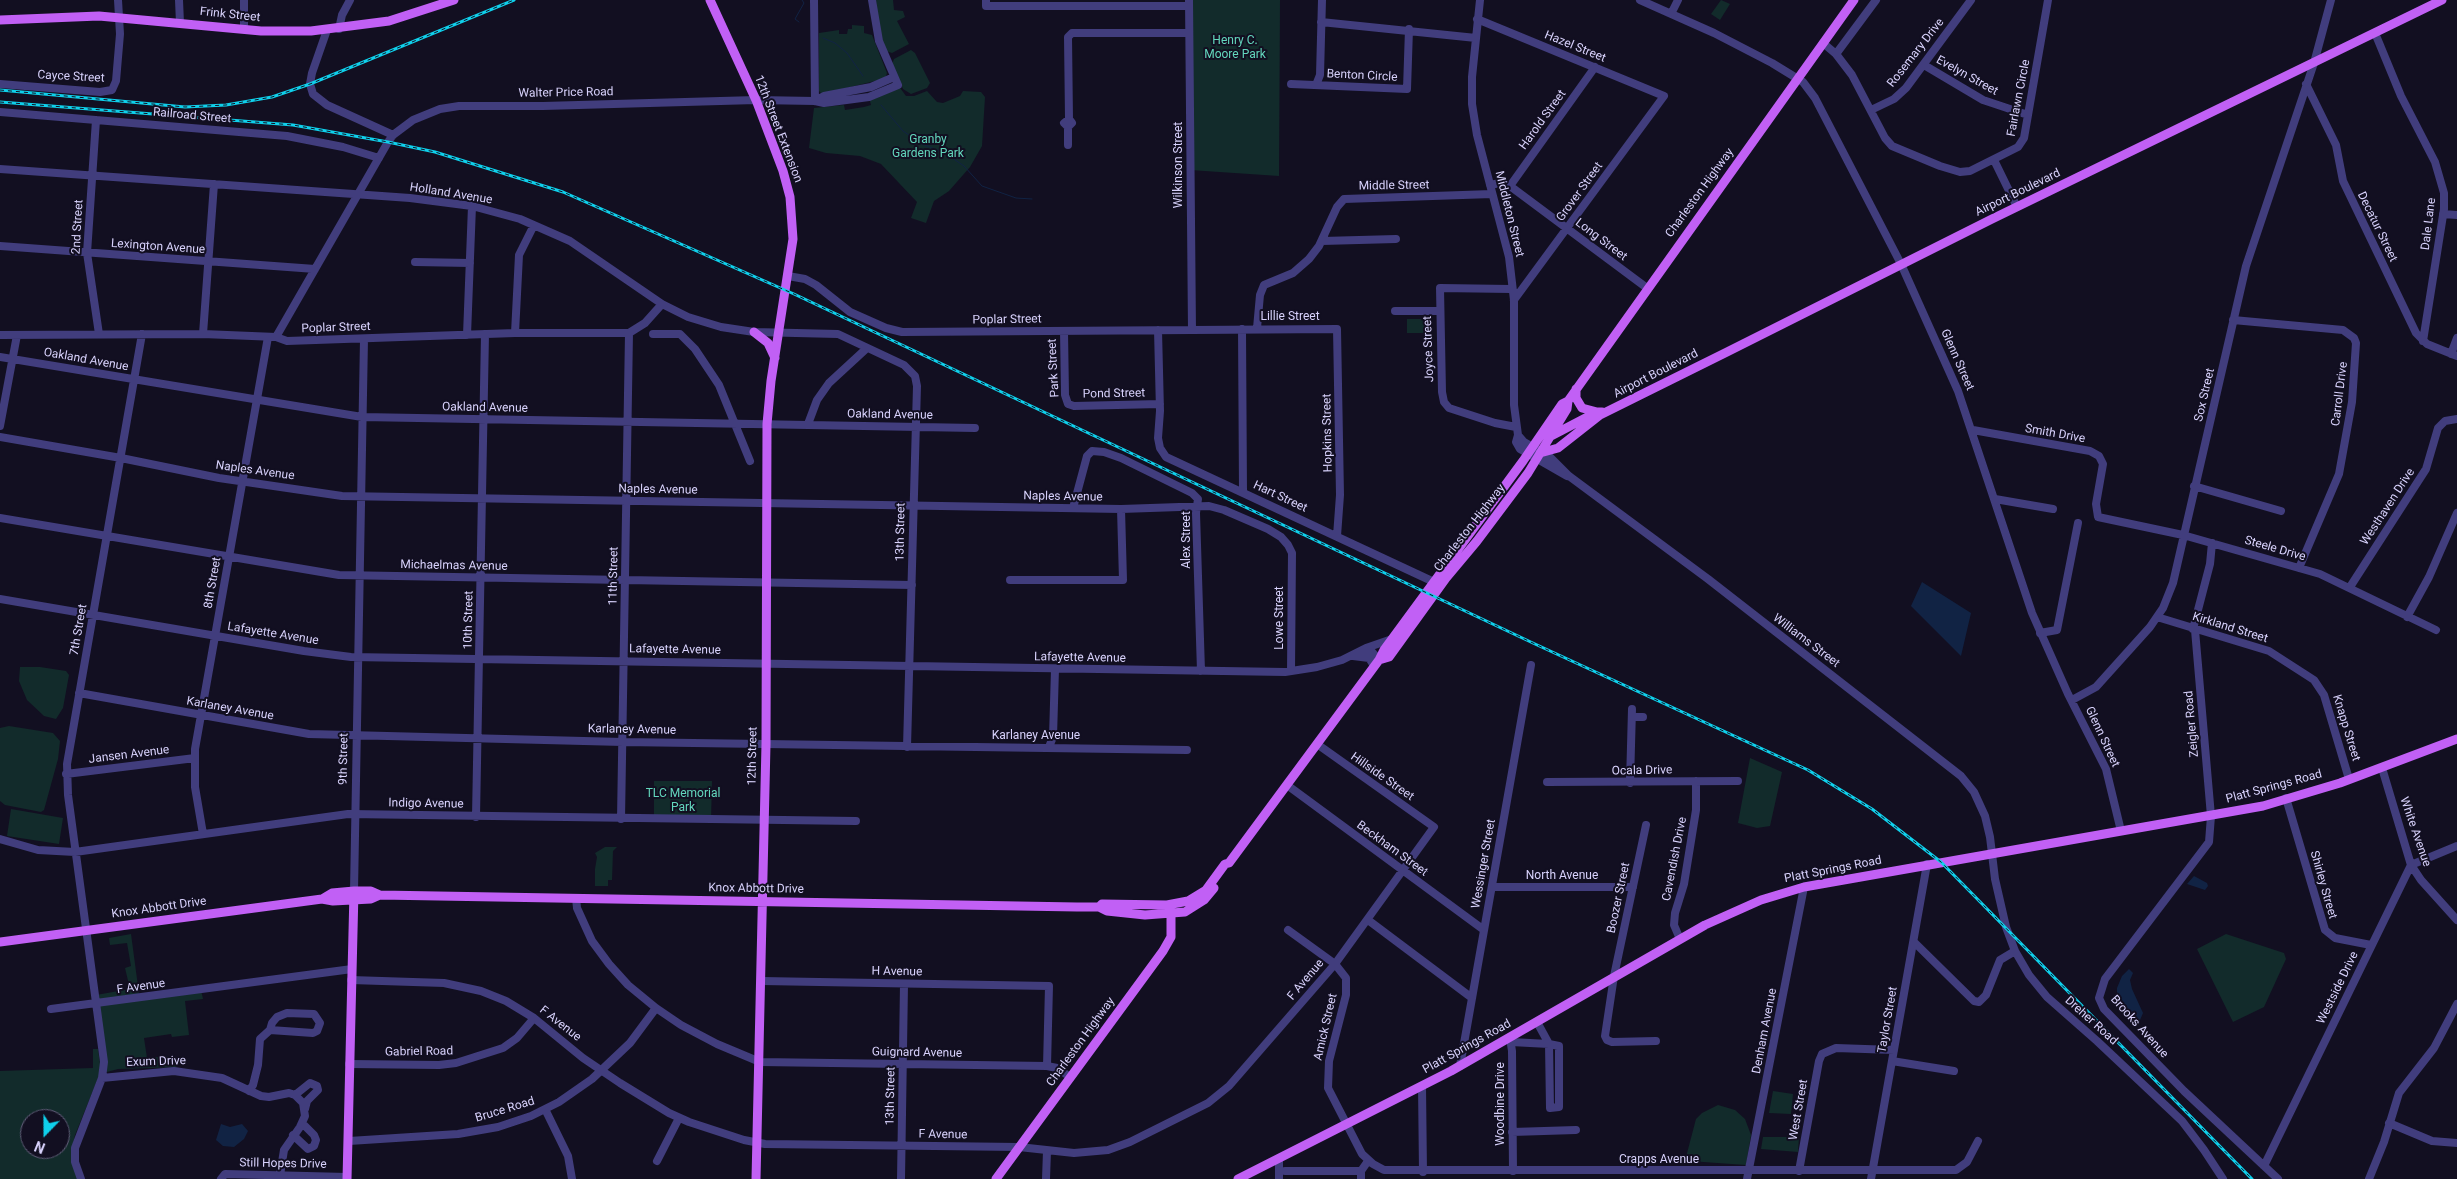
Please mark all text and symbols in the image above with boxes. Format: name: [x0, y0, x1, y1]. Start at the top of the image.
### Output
street label: Frink Street: [199, 5, 261, 25]
street label: Rosemary Drive: [1885, 16, 1947, 90]
street label: Hazel Street: [1542, 28, 1608, 66]
park label: Henry C. Moore Park: [1204, 34, 1266, 62]
street label: Evelyn Street: [1933, 53, 2001, 99]
street label: Fairlawn Circle: [2004, 58, 2034, 138]
street label: Benton Circle: [1326, 67, 1398, 85]
street label: Cayce Street: [37, 68, 105, 86]
street label: 12th Street Extension: [751, 73, 805, 185]
street label: Walter Price Road: [518, 85, 614, 101]
street label: Harold Street: [1517, 87, 1569, 153]
street label: Railroad Street: [152, 105, 232, 127]
street label: Wilkinson Street: [1172, 122, 1186, 208]
park label: Granby Gardens Park: [892, 133, 964, 161]
street label: Charleston Highway: [1663, 146, 1737, 240]
street label: Grover Street: [1554, 160, 1606, 224]
street label: Airport Boulevard: [1973, 166, 2063, 220]
street label: Middleton Street: [1491, 170, 1527, 258]
street label: Middle Street: [1358, 178, 1430, 194]
street label: Holland Avenue: [409, 180, 493, 208]
street label: Decatur Street: [2354, 190, 2400, 264]
street label: Dale Lane: [2419, 197, 2439, 251]
street label: 2nd Street: [69, 199, 87, 255]
street label: Long Street: [1572, 216, 1630, 264]
street label: Lexington Avenue: [110, 237, 206, 257]
street label: Lillie Street: [1260, 310, 1320, 324]
street label: Poplar Street: [972, 312, 1042, 328]
street label: Joyce Street: [1421, 316, 1437, 382]
street label: Poplar Street: [301, 320, 371, 336]
street label: Glenn Street: [1937, 327, 1977, 393]
street label: Park Street: [1045, 338, 1063, 398]
street label: Oakland Avenue: [42, 345, 130, 375]
street label: Airport Boulevard: [1611, 347, 1701, 401]
street label: Carroll Drive: [2329, 361, 2351, 427]
street label: Sox Street: [2192, 367, 2218, 423]
street label: Pond Street: [1083, 386, 1145, 402]
street label: Hopkins Street: [1320, 394, 1336, 472]
street label: Oakland Avenue: [442, 400, 528, 416]
street label: Oakland Avenue: [847, 407, 933, 423]
street label: Smith Drive: [2024, 422, 2086, 446]
street label: Naples Avenue: [215, 458, 295, 484]
street label: Westhaven Drive: [2358, 466, 2418, 548]
street label: Hart Street: [1251, 478, 1309, 516]
street label: Naples Avenue: [618, 482, 698, 498]
street label: Charleston Highway: [1431, 482, 1509, 574]
street label: Naples Avenue: [1023, 489, 1103, 505]
street label: 13th Street: [893, 503, 909, 561]
street label: Alex Street: [1180, 511, 1194, 569]
street label: Steele Drive: [2243, 533, 2307, 565]
street label: 11th Street: [606, 547, 622, 605]
street label: 8th Street: [201, 556, 225, 610]
street label: Michaelmas Avenue: [400, 558, 508, 574]
street label: Lowe Street: [1273, 586, 1287, 650]
street label: 10th Street: [461, 591, 477, 649]
street label: 7th Street: [67, 603, 91, 657]
street label: Kirkland Street: [2191, 610, 2269, 646]
street label: Williams Street: [1770, 611, 1842, 671]
street label: Lafayette Avenue: [226, 620, 320, 648]
street label: Lafayette Avenue: [629, 642, 721, 658]
street label: Lafayette Avenue: [1034, 650, 1126, 666]
street label: Zeigler Road: [2182, 690, 2202, 758]
street label: Knapp Street: [2329, 693, 2363, 763]
street label: Karlaney Avenue: [185, 694, 275, 724]
street label: Glenn Street: [2082, 704, 2122, 770]
street label: Karlaney Avenue: [588, 722, 676, 738]
street label: 12th Street: [745, 727, 761, 785]
street label: Karlaney Avenue: [992, 729, 1080, 743]
street label: 9th Street: [336, 733, 352, 785]
street label: Jansen Avenue: [88, 743, 170, 767]
street label: Hillside Street: [1347, 750, 1417, 804]
street label: Ocala Drive: [1612, 763, 1672, 779]
street label: Platt Springs Road: [2224, 767, 2324, 807]
park label: TLC Memorial Park: [646, 787, 720, 815]
street label: White Avenue: [2396, 795, 2434, 869]
street label: Indigo Avenue: [388, 796, 464, 812]
street label: Cavendish Drive: [1660, 816, 1690, 902]
street label: Beckham Street: [1354, 818, 1430, 880]
street label: Wessinger Street: [1469, 818, 1499, 910]
street label: Shirley Street: [2306, 849, 2340, 921]
street label: Platt Springs Road: [1783, 854, 1883, 886]
street label: Boozer Street: [1604, 861, 1634, 935]
street label: North Avenue: [1526, 869, 1598, 883]
street label: Knox Abbott Drive: [708, 881, 804, 897]
street label: Knox Abbott Drive: [111, 894, 207, 922]
street label: Westside Drive: [2314, 949, 2362, 1027]
street label: F Avenue: [1285, 957, 1327, 1003]
street label: H Avenue: [871, 964, 923, 980]
street label: F Avenue: [116, 976, 166, 998]
street label: Taylor Street: [1875, 986, 1901, 1054]
street label: Denham Avenue: [1750, 987, 1780, 1075]
street label: Amick Street: [1311, 992, 1341, 1062]
street label: Brooks Avenue: [2107, 993, 2171, 1061]
street label: Dreher Road: [2062, 994, 2120, 1048]
street label: Charleston Highway: [1044, 995, 1118, 1089]
street label: F Avenue: [536, 1003, 584, 1045]
street label: Platt Springs Road: [1420, 1017, 1514, 1077]
street label: Gabriel Road: [385, 1044, 453, 1060]
street label: Guignard Avenue: [872, 1045, 962, 1061]
street label: Exum Drive: [126, 1054, 186, 1070]
street label: Woodbine Drive: [1494, 1062, 1508, 1146]
street label: 13th Street: [883, 1067, 899, 1125]
street label: West Street: [1787, 1078, 1811, 1142]
street label: Bruce Road: [474, 1094, 536, 1126]
north arrow: [20, 1109, 70, 1159]
street label: F Avenue: [918, 1127, 968, 1143]
text: N: [32, 1138, 47, 1156]
street label: Crapps Avenue: [1619, 1153, 1699, 1167]
street label: Still Hopes Drive: [239, 1156, 327, 1172]

